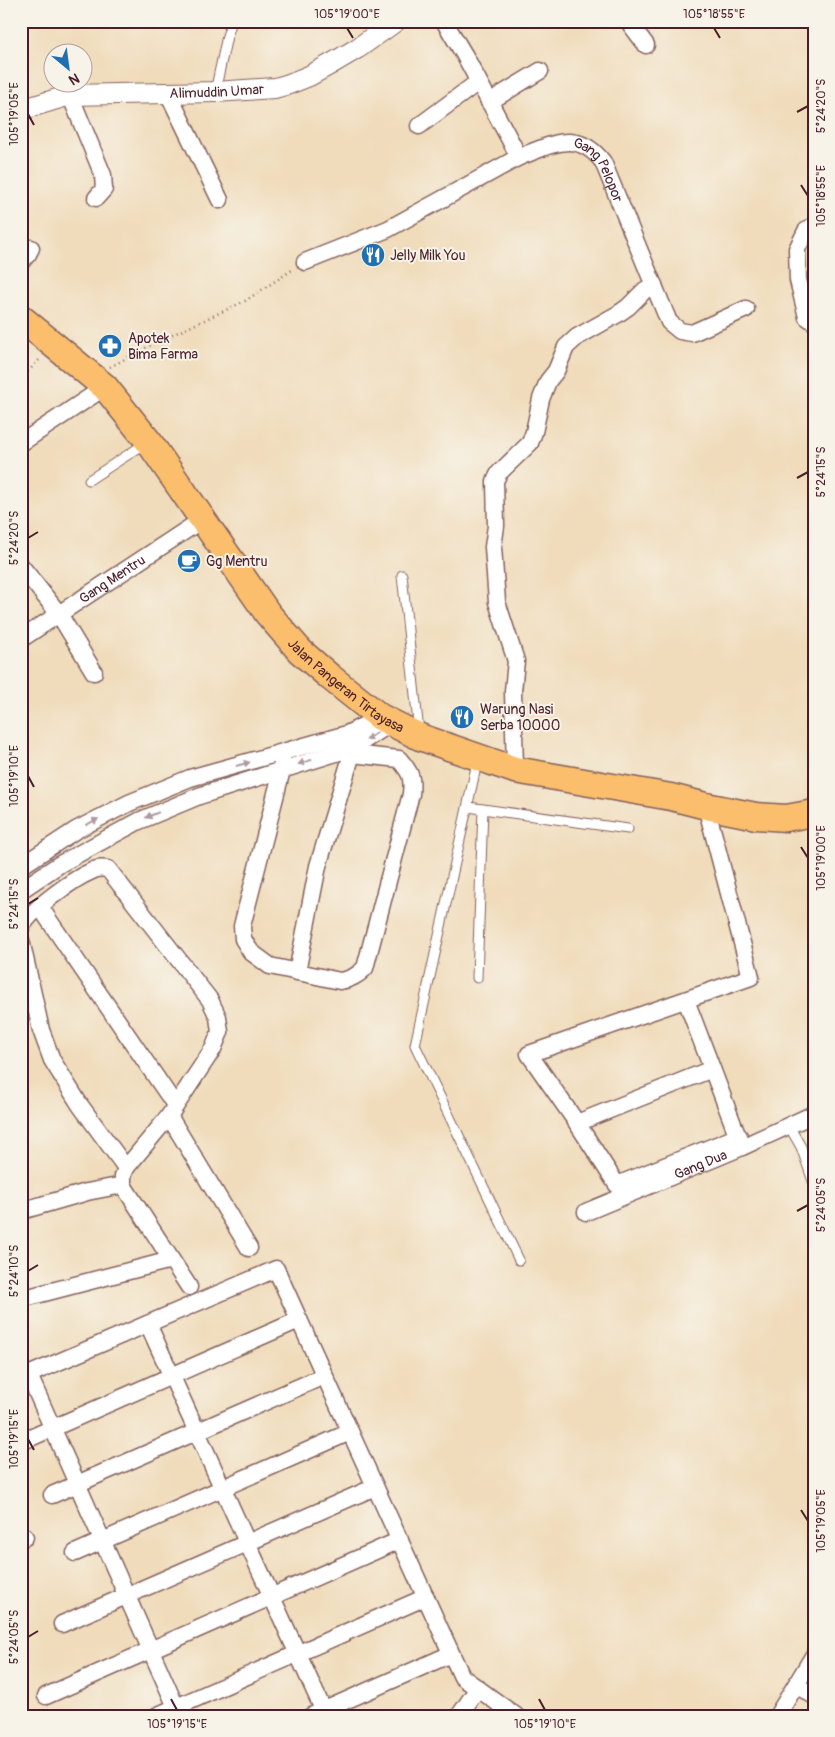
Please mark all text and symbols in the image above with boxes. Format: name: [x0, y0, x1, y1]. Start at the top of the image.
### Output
text: 105°19'00"E: [314, 7, 380, 22]
text: 105°18'55"E: [683, 7, 745, 22]
north arrow: [42, 42, 92, 92]
text: N: [66, 69, 82, 89]
text: 5°24'20"S: [814, 79, 829, 133]
street label: Alimuddin Umar: [169, 80, 264, 101]
text: 105°19'05"E: [7, 82, 22, 146]
street label: Gang Pelopor: [572, 134, 627, 204]
text: 105°18'55"E: [814, 165, 829, 227]
restaurant icon: Jelly Milk You: [360, 242, 386, 268]
place label: Jelly Milk You: [390, 247, 466, 264]
place label: Apotek Bima Farma: [128, 330, 198, 363]
pharmacy icon: Apotek Bima Farma: [97, 333, 123, 359]
text: 5°24'15"S: [814, 447, 829, 497]
text: 5°24'20"S: [7, 511, 22, 565]
cafe icon: Gg Mentru: [176, 548, 202, 574]
street label: Gang Mentru: [76, 551, 148, 607]
place label: Gg Mentru: [206, 553, 268, 570]
street label: Jalan Pangeran Tirtayasa: [284, 635, 407, 736]
place label: Warung Nasi Serba 10000: [480, 701, 560, 734]
restaurant icon: Warung Nasi Serba 10000: [449, 704, 475, 730]
one-way arrow: [365, 731, 378, 740]
text: 105°19'10"E: [7, 745, 22, 807]
one-way arrow: [298, 759, 313, 767]
one-way arrow: [236, 760, 251, 768]
one-way arrow: [145, 812, 159, 820]
one-way arrow: [85, 818, 99, 826]
text: 105°19'00"E: [814, 825, 829, 891]
text: 5°24'15"S: [7, 879, 22, 929]
street label: Gang Dua: [672, 1146, 729, 1183]
text: 5°24'05"S: [814, 1178, 829, 1232]
text: 5°24'10"S: [7, 1245, 22, 1297]
text: 105°19'15"E: [7, 1409, 22, 1469]
text: 105°19'05"E: [814, 1489, 829, 1553]
text: 5°24'05"S: [7, 1610, 22, 1664]
text: 105°19'15"E: [147, 1717, 207, 1732]
text: 105°19'10"E: [514, 1717, 576, 1732]

